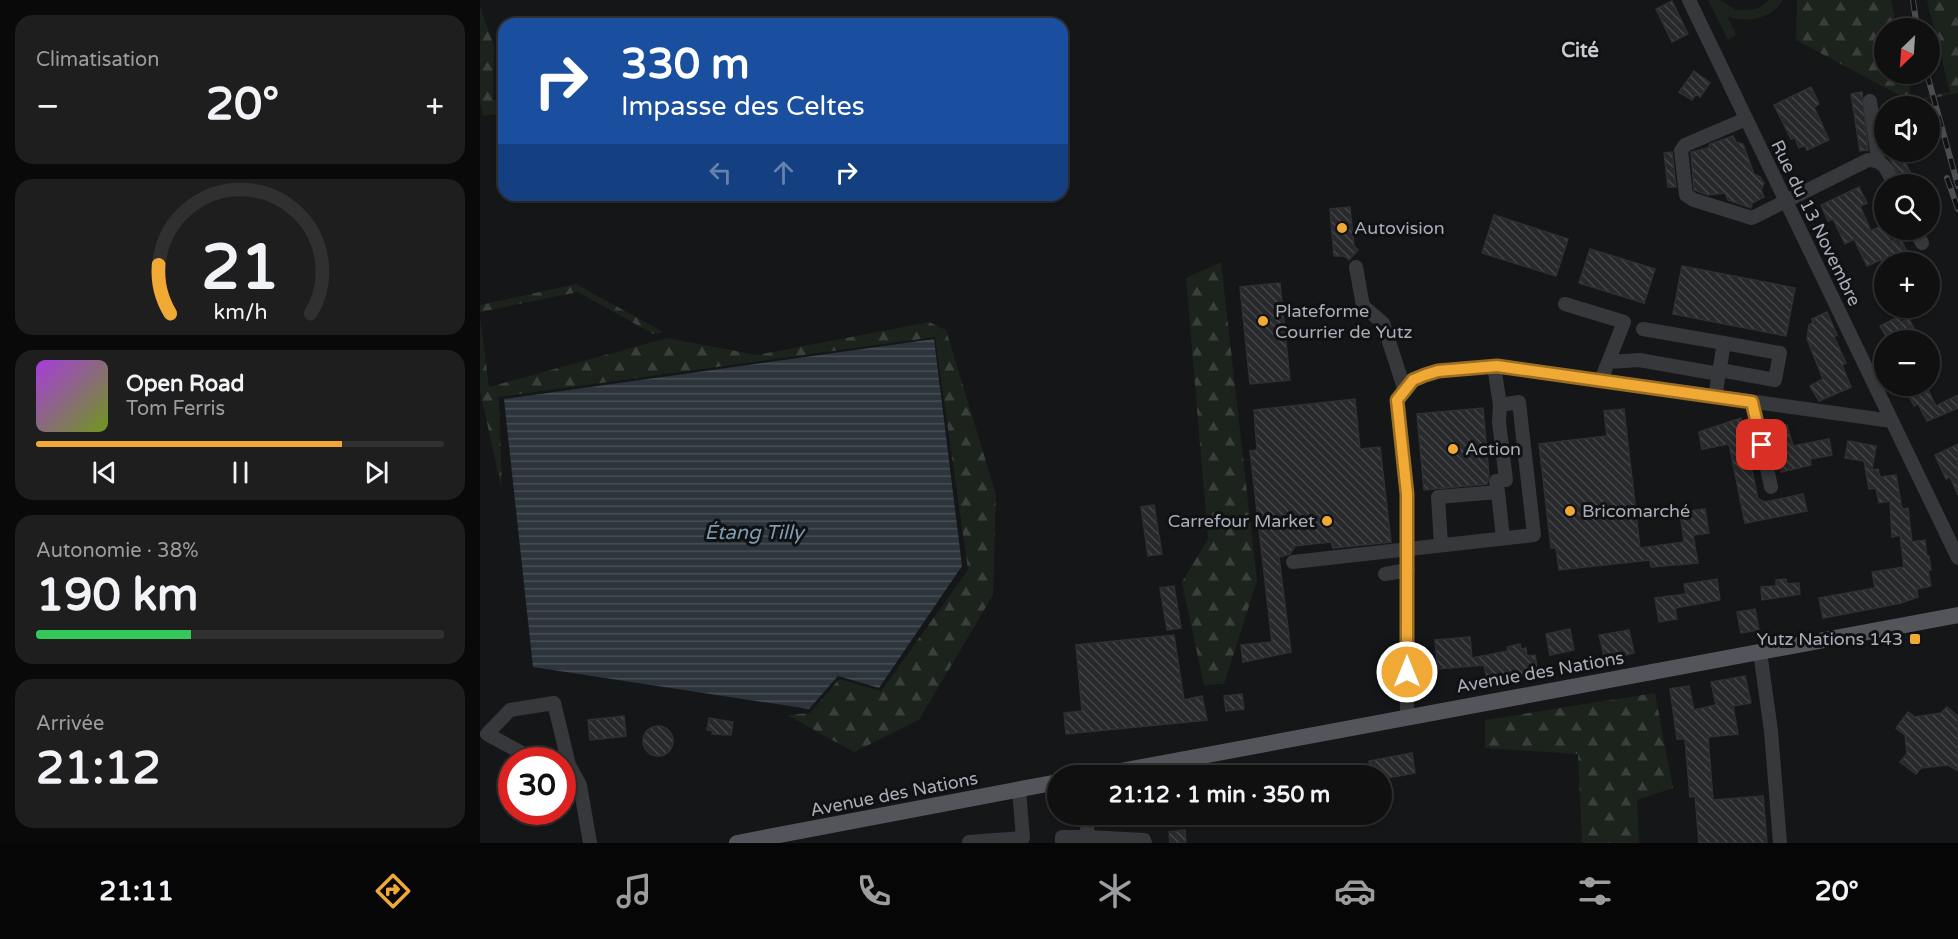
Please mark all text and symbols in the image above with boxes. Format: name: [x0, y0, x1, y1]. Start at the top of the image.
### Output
north arrow: [1874, 18, 1940, 84]
map controls: [1874, 18, 1940, 396]
text: 330 m: [621, 39, 750, 90]
district label: Cité: [1561, 39, 1599, 63]
icon: right: [522, 42, 600, 120]
text: Climatisation: [36, 48, 159, 72]
text: 20°: [206, 78, 279, 132]
text: −: [36, 87, 60, 126]
text: +: [425, 87, 444, 126]
text: Impasse des Celtes: [621, 90, 865, 123]
button: sound: [1874, 96, 1940, 162]
street label: Rue du 13 Novembre: [1766, 136, 1866, 310]
icon: left: [704, 156, 737, 189]
icon: ahead: [767, 156, 800, 189]
icon: right: [830, 156, 863, 189]
button: search: [1874, 174, 1940, 240]
place label: Autovision: [1354, 217, 1445, 239]
marker: Autovision: [1335, 221, 1349, 235]
text: 21: [201, 231, 279, 306]
button: +: [1874, 252, 1940, 318]
text: km/h: [213, 300, 267, 326]
place label: Plateforme Courrier de Yutz: [1275, 300, 1413, 343]
marker: Plateforme Courrier de Yutz: [1256, 314, 1270, 328]
button: −: [1874, 330, 1940, 396]
text: Open Road: [126, 371, 244, 397]
text: Tom Ferris: [126, 397, 225, 421]
pin: [1736, 419, 1787, 470]
icon: arrive: [1745, 428, 1778, 461]
place label: Action: [1465, 438, 1521, 460]
marker: Action: [1446, 442, 1460, 456]
icon: previous: [88, 456, 121, 489]
icon: pause: [224, 456, 257, 489]
icon: next: [360, 456, 393, 489]
place label: Bricomarché: [1582, 500, 1690, 522]
marker: Bricomarché: [1563, 504, 1577, 518]
place label: Carrefour Market: [1168, 510, 1315, 532]
marker: Carrefour Market: [1320, 514, 1334, 528]
water label: Étang Tilly: [705, 521, 806, 545]
text: Autonomie · 38%: [36, 539, 198, 563]
text: 190 km: [36, 569, 198, 623]
place label: Yutz Nations 143: [1756, 628, 1903, 650]
marker: Yutz Nations 143: [1908, 632, 1922, 646]
position arrow: [1375, 640, 1439, 704]
street label: Avenue des Nations: [1454, 646, 1626, 698]
text: Arrivée: [36, 712, 104, 736]
text: 21:12: [36, 742, 161, 796]
speed limit sign: 30: [498, 747, 576, 825]
street label: Avenue des Nations: [808, 767, 980, 821]
text: 21:12 · 1 min · 350 m: [1109, 782, 1330, 808]
icon: directions: [372, 870, 414, 912]
icon: music: [613, 870, 655, 912]
icon: phone: [853, 870, 895, 912]
icon: climate: [1094, 870, 1136, 912]
icon: car: [1334, 870, 1376, 912]
icon: filters: [1574, 870, 1616, 912]
text: 21:11: [99, 875, 174, 908]
text: 20°: [1815, 875, 1859, 908]

